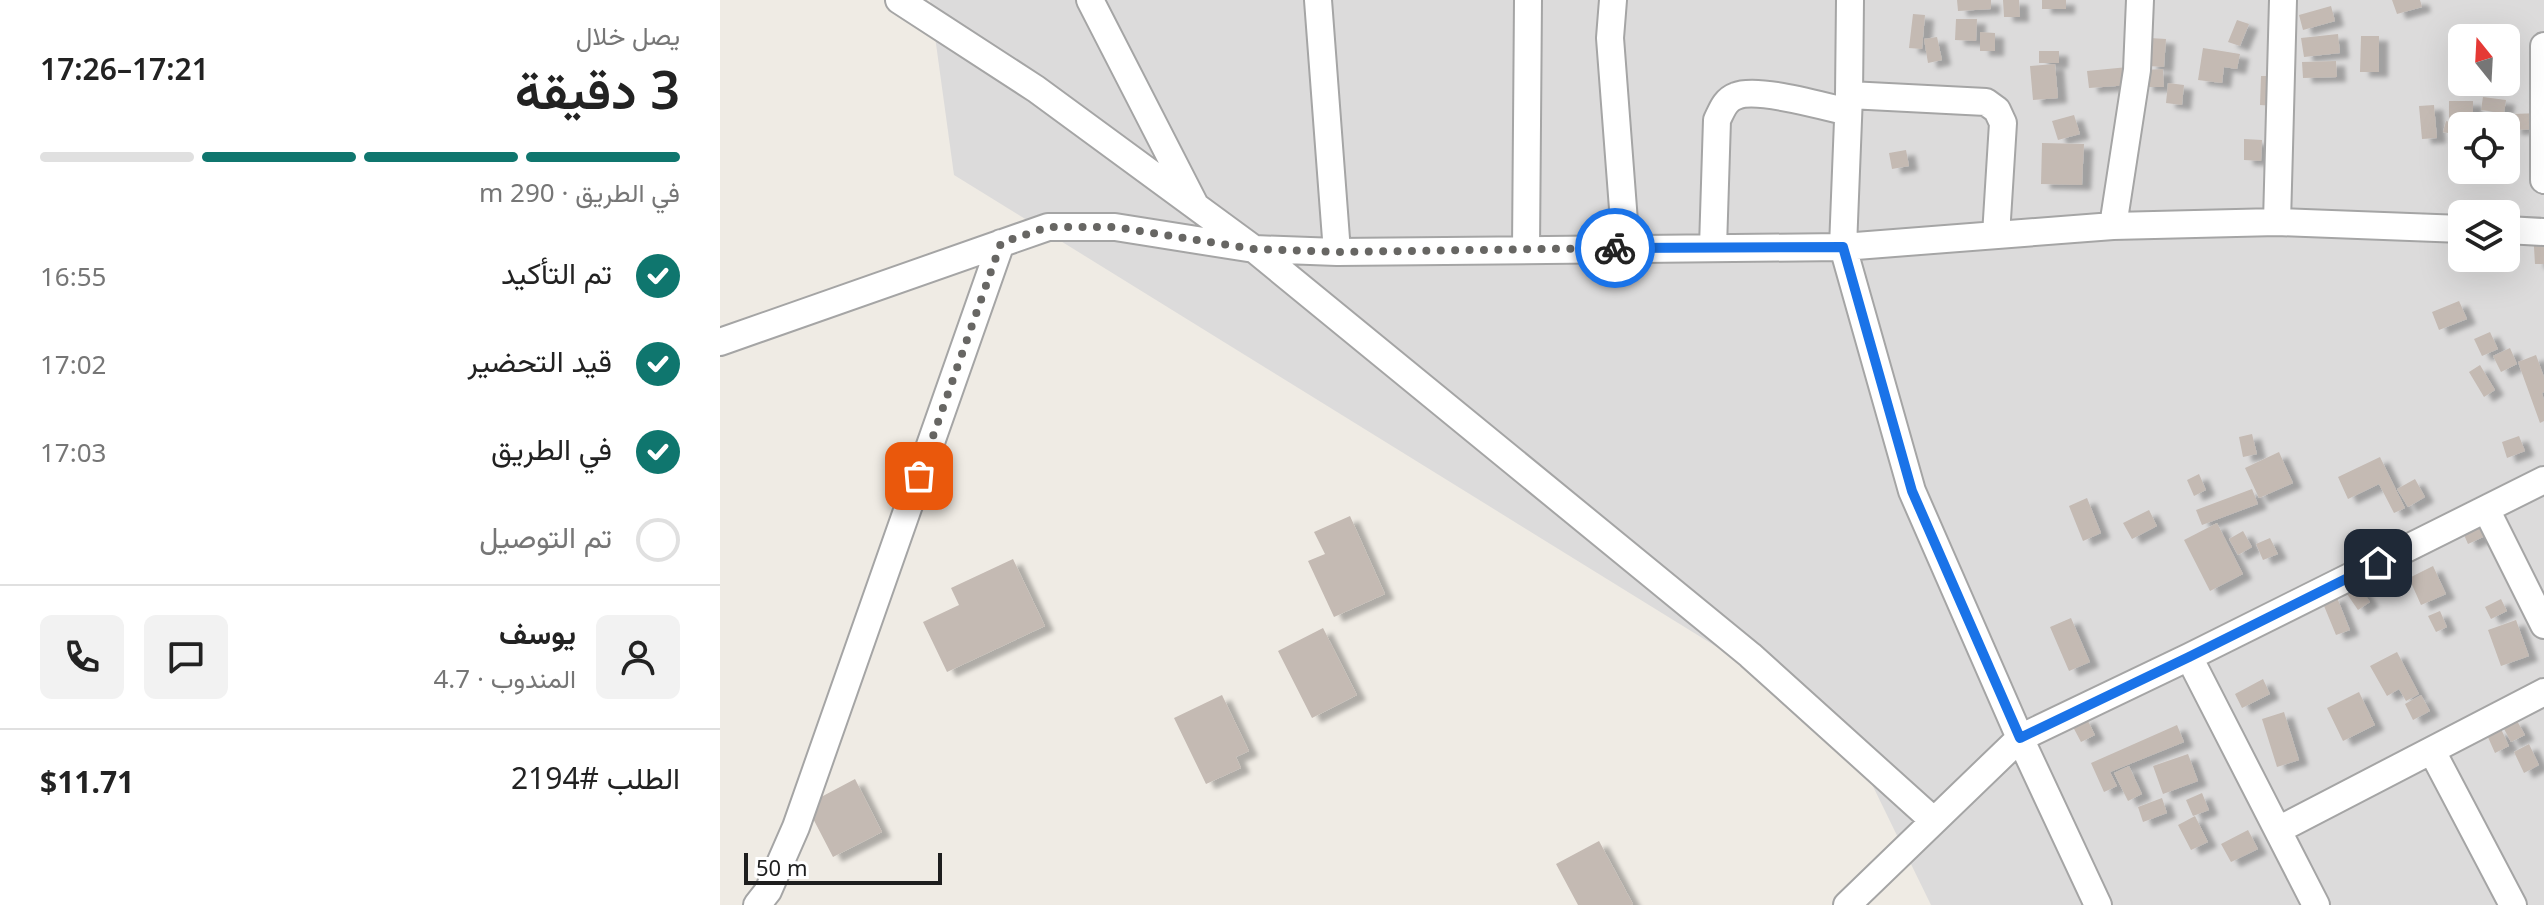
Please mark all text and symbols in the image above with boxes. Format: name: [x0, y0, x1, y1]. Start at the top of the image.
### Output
text: يصل خلال: [576, 17, 680, 53]
north arrow: [2448, 24, 2520, 96]
map controls: [2448, 24, 2520, 272]
text: 17:21–17:26: [40, 48, 209, 89]
text: 3 دقيقة: [515, 53, 680, 124]
button: locate: [2448, 112, 2520, 184]
text: في الطريق · 290 m: [479, 174, 680, 210]
button: layers: [2448, 200, 2520, 272]
courier: [1575, 208, 1655, 288]
icon: bike: [1593, 226, 1637, 270]
text: تم التأكيد: [501, 252, 612, 293]
icon: check: [636, 254, 680, 298]
text: 16:55: [40, 258, 106, 294]
text: قيد التحضير: [468, 340, 612, 381]
icon: check: [636, 342, 680, 386]
text: 17:02: [40, 346, 106, 382]
text: في الطريق: [491, 428, 612, 469]
icon: check: [636, 430, 680, 474]
text: 17:03: [40, 434, 106, 470]
pin: [885, 442, 953, 510]
icon: bag: [897, 454, 941, 498]
text: تم التوصيل: [479, 516, 612, 557]
pin: [2344, 529, 2412, 597]
icon: home: [2356, 541, 2400, 585]
text: يوسف: [499, 612, 576, 653]
button: phone: [40, 615, 124, 699]
button: chat: [144, 615, 228, 699]
button: person: [596, 615, 680, 699]
text: المندوب · 4.7: [433, 660, 576, 696]
text: الطلب #2194: [511, 757, 680, 798]
text: $11.71: [40, 761, 134, 802]
scale bar: [744, 849, 942, 885]
text: 50 m: [756, 852, 807, 882]

